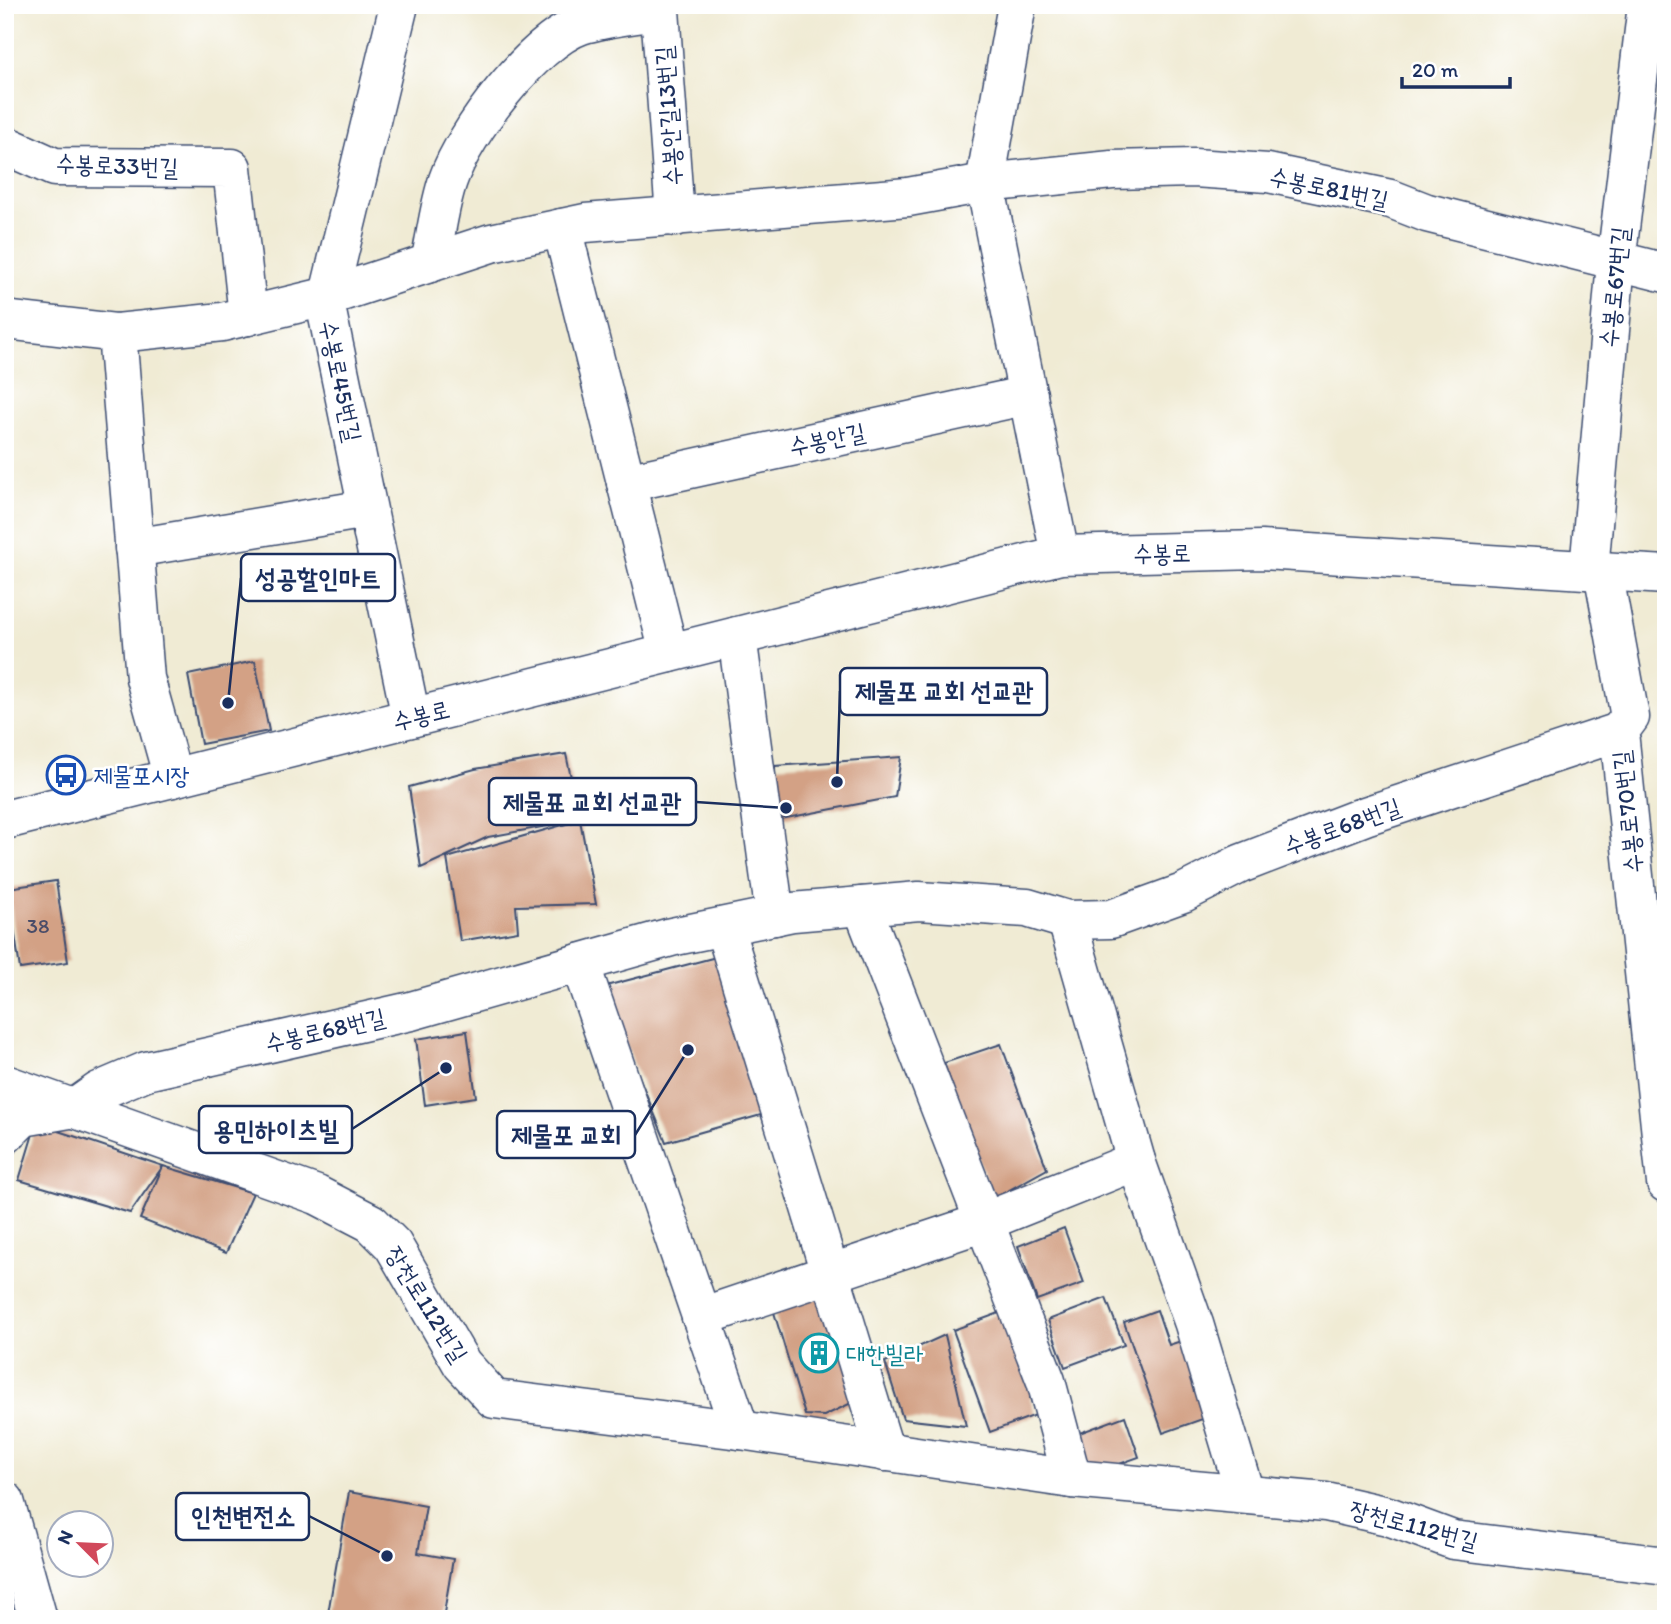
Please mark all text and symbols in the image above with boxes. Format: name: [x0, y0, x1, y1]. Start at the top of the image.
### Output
street label: 수봉안길13번길: [649, 45, 687, 187]
scale bar: [1402, 46, 1510, 90]
text: 20 m: [1412, 57, 1459, 82]
street label: 수봉로33번길: [55, 148, 179, 182]
street label: 수봉로81번길: [1267, 161, 1391, 215]
street label: 수봉로67번길: [1593, 225, 1635, 349]
street label: 수봉로45번길: [314, 318, 368, 444]
street label: 수봉안길: [786, 417, 868, 461]
street label: 수봉로: [1133, 538, 1191, 568]
callout: 성공할인마트: [241, 554, 395, 601]
text: 성공할인마트: [255, 562, 381, 594]
callout: 제물포 교회 선교관: [840, 668, 1047, 715]
text: 제물포 교회 선교관: [854, 675, 1034, 707]
street label: 수봉로: [389, 694, 453, 736]
street label: 수봉로70번길: [1606, 749, 1648, 875]
bus stop icon: 제물포시장: [45, 754, 87, 796]
place label: 제물포시장: [93, 761, 190, 790]
callout: 제물표 교회 선교관: [489, 778, 696, 825]
text: 제물표 교회 선교관: [502, 786, 682, 818]
street label: 수봉로68번길: [1280, 791, 1404, 861]
house number: 38: [27, 913, 49, 938]
street label: 수봉로68번길: [262, 1002, 388, 1058]
callout: 용민하이츠빌: [199, 1106, 352, 1153]
callout: 제물포 교회: [497, 1111, 635, 1158]
text: 용민하이츠빌: [213, 1114, 340, 1146]
text: 제물포 교회: [511, 1119, 621, 1151]
street label: 장천로112번길: [380, 1241, 474, 1367]
building icon: 대한빌라: [798, 1332, 840, 1374]
place label: 대한빌라: [846, 1339, 923, 1368]
callout: 인천변전소: [176, 1493, 309, 1540]
street label: 장천로112번길: [1347, 1494, 1481, 1556]
text: 인천변전소: [191, 1500, 295, 1532]
north arrow: [46, 1508, 116, 1578]
text: N: [52, 1527, 78, 1548]

